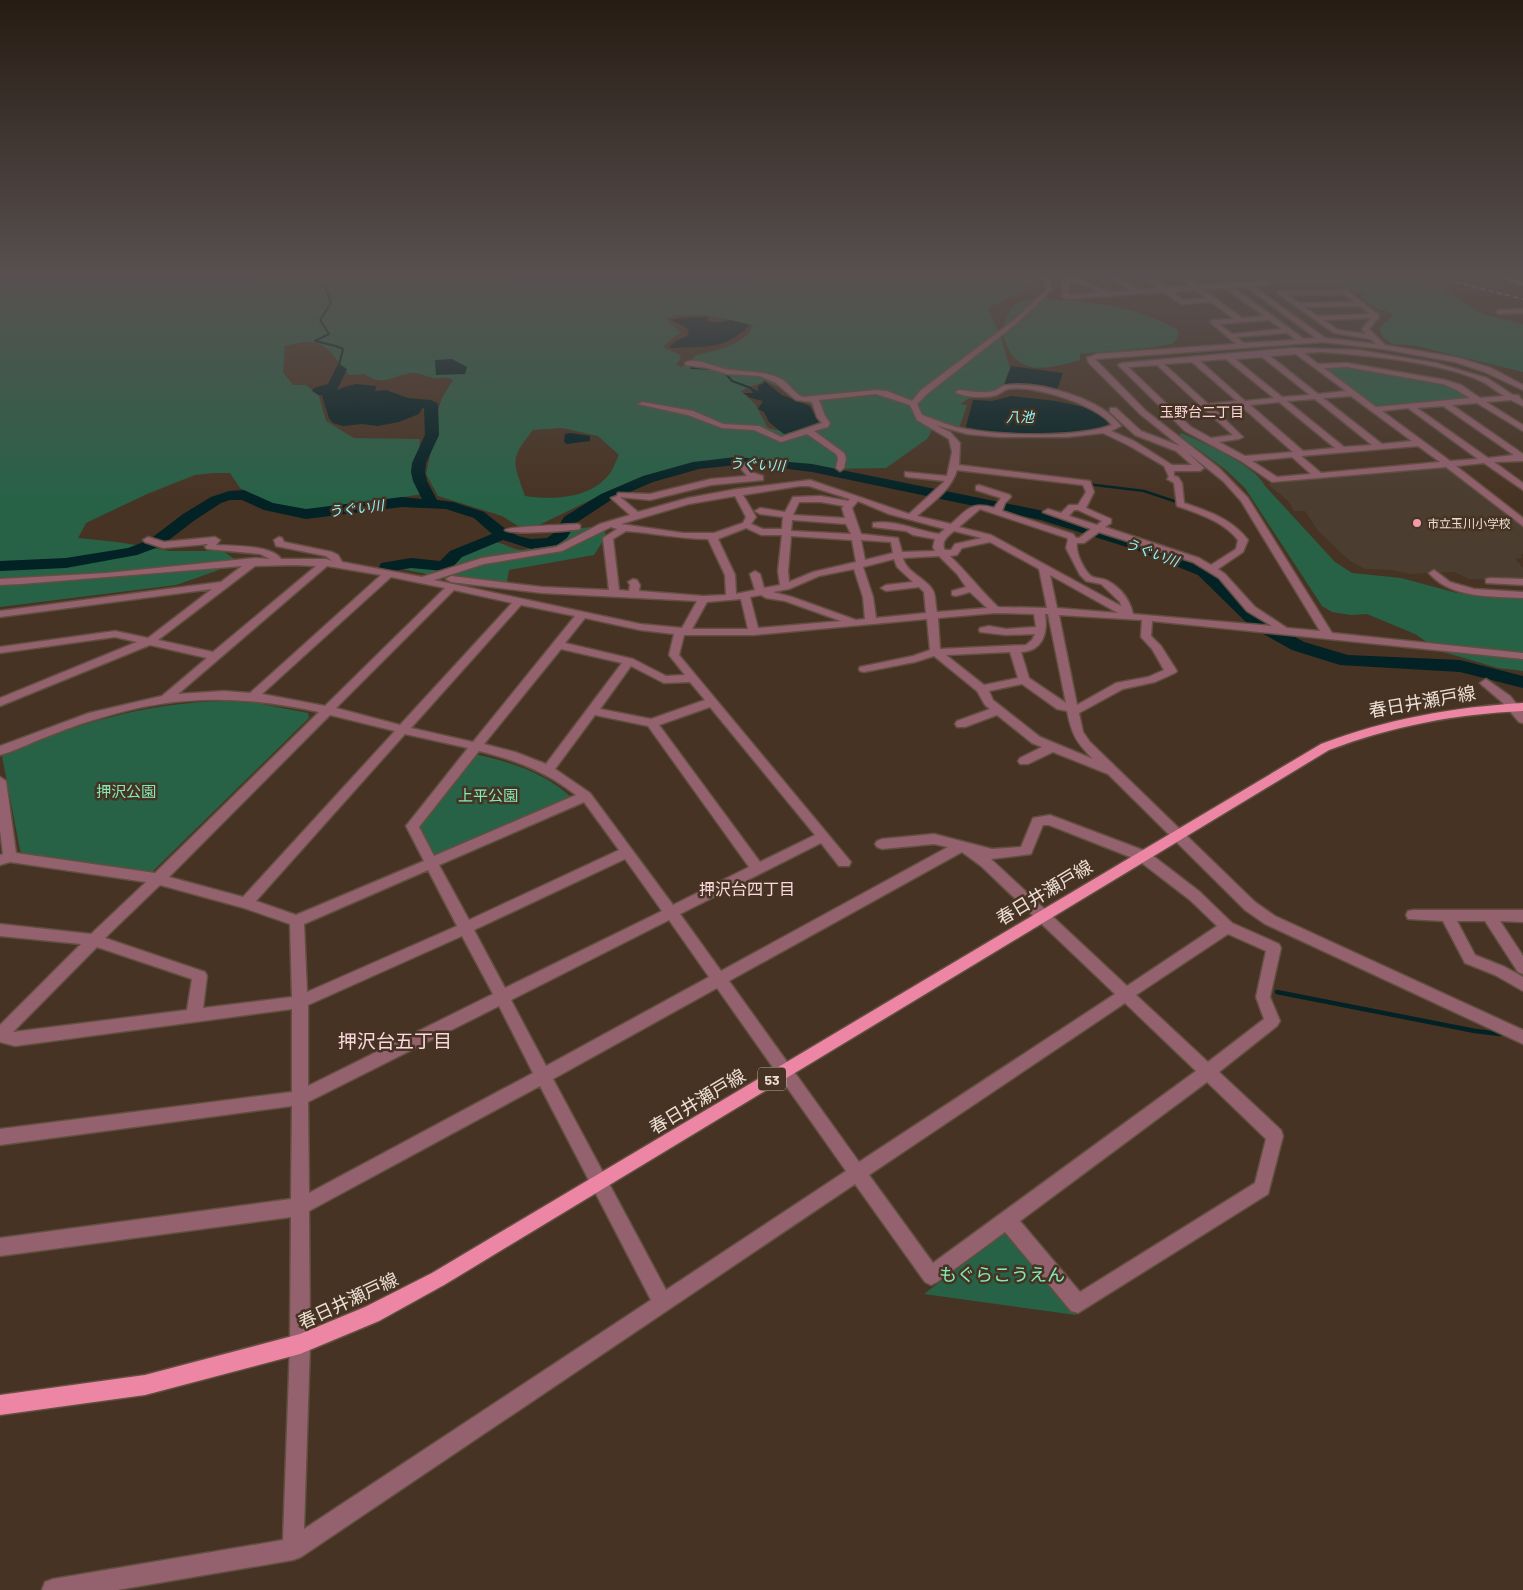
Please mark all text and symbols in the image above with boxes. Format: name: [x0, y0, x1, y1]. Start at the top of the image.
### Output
district label: 玉野台二丁目: [1160, 403, 1244, 420]
water label: 八池: [1006, 408, 1036, 425]
water label: うぐい川: [729, 454, 787, 474]
water label: うぐい川: [327, 496, 387, 520]
place label: 市立玉川小学校: [1427, 516, 1511, 530]
marker: 市立玉川小学校: [1411, 517, 1423, 529]
water label: うぐい川: [1123, 534, 1183, 570]
street label: 春日井瀬戸線: [1367, 681, 1477, 721]
park label: 押沢公園: [96, 782, 156, 800]
park label: 上平公園: [458, 786, 518, 804]
street label: 春日井瀬戸線: [992, 855, 1096, 929]
district label: 押沢台四丁目: [699, 879, 795, 898]
district label: 押沢台五丁目: [338, 1029, 452, 1052]
street label: 春日井瀬戸線: [645, 1064, 749, 1138]
road number: 53: [758, 1068, 786, 1090]
park label: もぐらこうえん: [939, 1263, 1065, 1285]
street label: 春日井瀬戸線: [294, 1267, 402, 1333]

